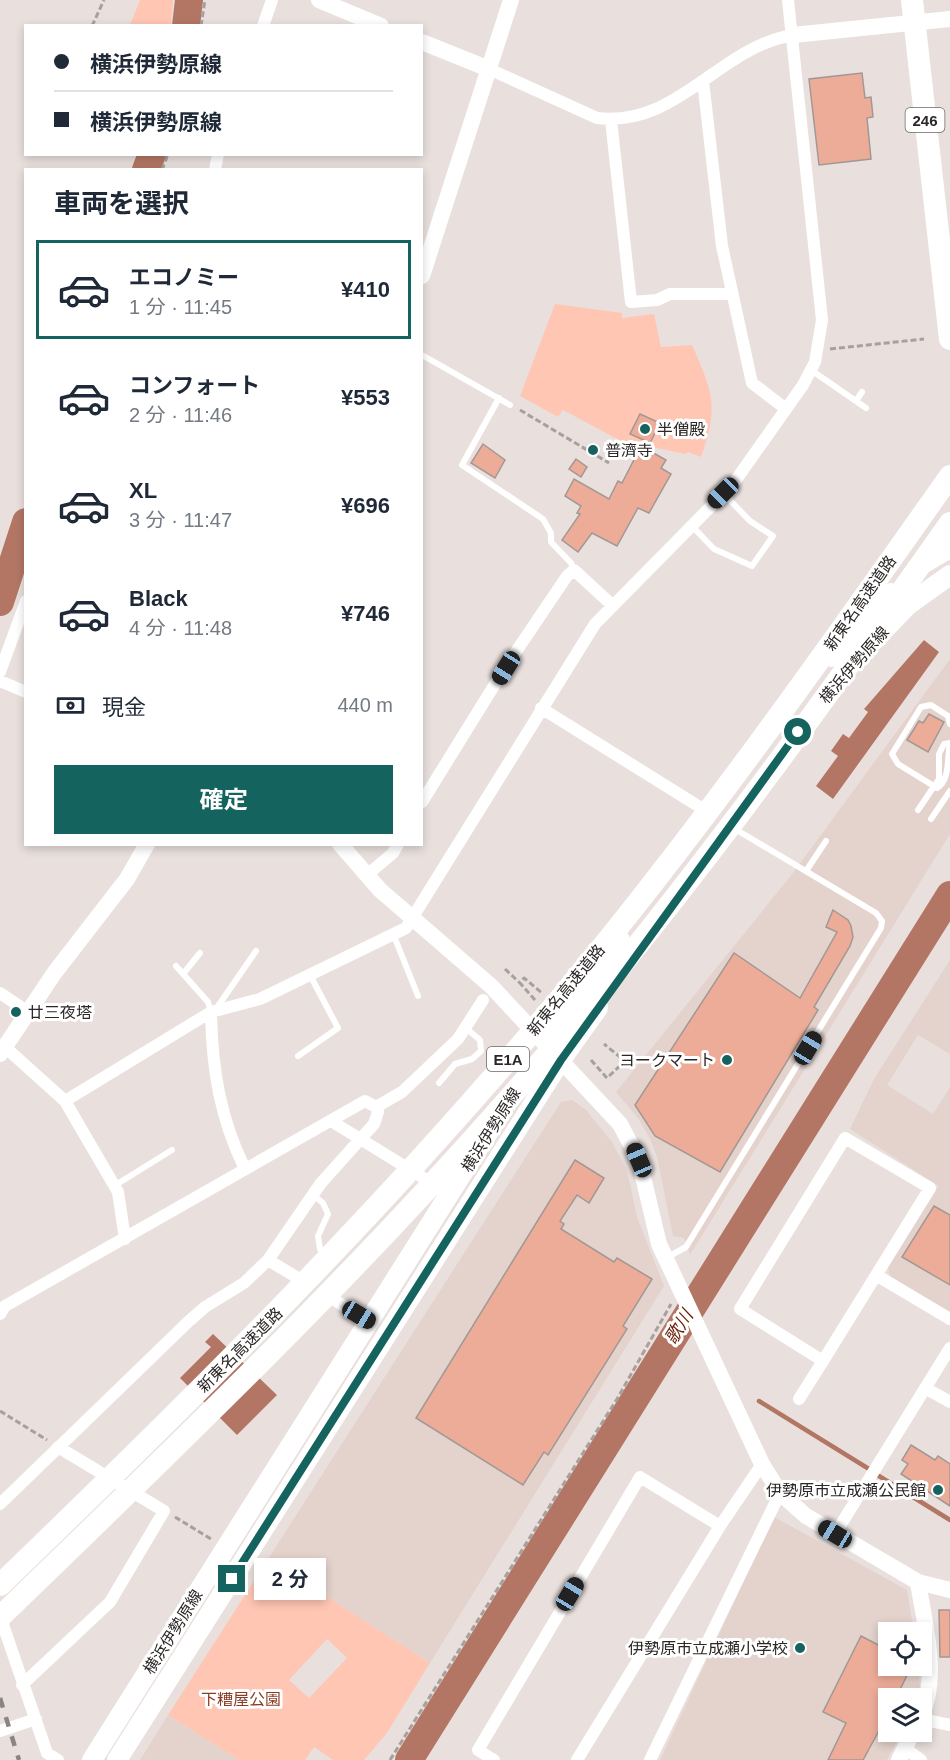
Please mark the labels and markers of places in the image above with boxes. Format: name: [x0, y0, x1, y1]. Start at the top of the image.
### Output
place label: 半僧殿: [657, 421, 705, 438]
marker: 半僧殿: [638, 422, 652, 436]
place label: 普濟寺: [605, 442, 653, 459]
marker: 普濟寺: [586, 443, 600, 457]
place label: 廿三夜塔: [28, 1004, 92, 1021]
marker: 廿三夜塔: [9, 1005, 23, 1019]
place label: ヨークマート: [619, 1052, 715, 1069]
marker: ヨークマート: [720, 1053, 734, 1067]
place label: 伊勢原市立成瀬公民館: [766, 1482, 926, 1499]
marker: 伊勢原市立成瀬公民館: [931, 1483, 945, 1497]
place label: 伊勢原市立成瀬小学校: [628, 1640, 788, 1657]
marker: 伊勢原市立成瀬小学校: [793, 1641, 807, 1655]

